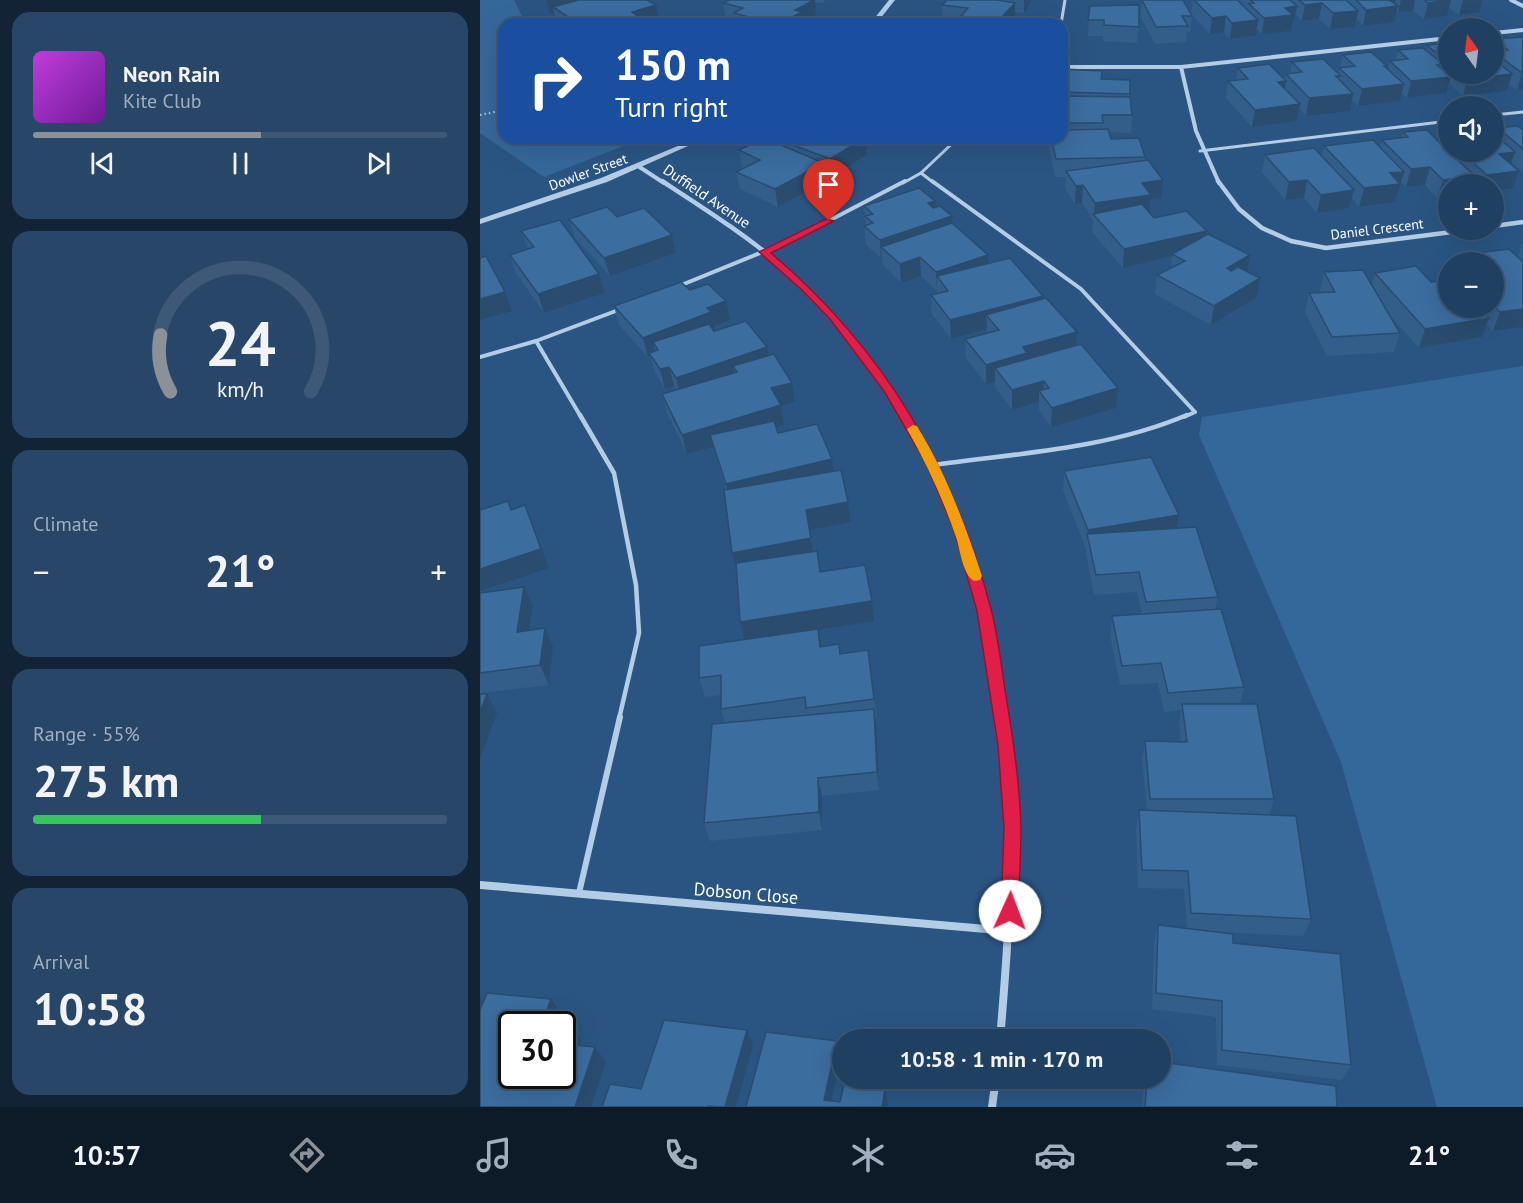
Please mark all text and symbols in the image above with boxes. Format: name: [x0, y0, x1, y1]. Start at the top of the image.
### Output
north arrow: [1438, 18, 1504, 84]
map controls: [1438, 18, 1504, 318]
text: 150 m: [615, 37, 731, 92]
icon: right: [516, 42, 594, 120]
text: Neon Rain: [123, 60, 220, 88]
text: Kite Club: [123, 88, 201, 114]
text: Turn right: [615, 90, 728, 124]
button: sound: [1438, 96, 1504, 162]
icon: previous: [86, 147, 119, 180]
icon: pause: [224, 147, 257, 180]
icon: next: [362, 147, 395, 180]
street label: Dowler Street: [546, 149, 630, 195]
pin: [803, 159, 854, 221]
street label: Duffield Avenue: [660, 160, 754, 232]
icon: arrive: [812, 168, 845, 201]
button: +: [1438, 174, 1504, 240]
street label: Daniel Crescent: [1330, 214, 1425, 244]
button: −: [1438, 252, 1504, 318]
text: 24: [205, 302, 275, 383]
text: km/h: [216, 375, 263, 403]
text: Climate: [33, 511, 99, 537]
text: 21°: [205, 541, 275, 599]
text: −: [33, 550, 50, 593]
text: +: [430, 550, 447, 593]
text: Range · 55%: [33, 721, 140, 747]
text: 275 km: [33, 751, 179, 809]
street label: Dobson Close: [693, 877, 799, 909]
position arrow: [978, 879, 1042, 943]
text: Arrival: [33, 949, 89, 975]
text: 10:58: [33, 979, 147, 1037]
speed limit sign: 30: [498, 1011, 576, 1089]
text: 10:58 · 1 min · 170 m: [900, 1045, 1103, 1073]
icon: directions: [286, 1134, 328, 1176]
icon: music: [473, 1134, 515, 1176]
icon: phone: [660, 1134, 702, 1176]
icon: climate: [847, 1134, 889, 1176]
icon: car: [1034, 1134, 1076, 1176]
icon: filters: [1221, 1134, 1263, 1176]
text: 10:57: [73, 1138, 141, 1172]
text: 21°: [1408, 1138, 1450, 1172]

